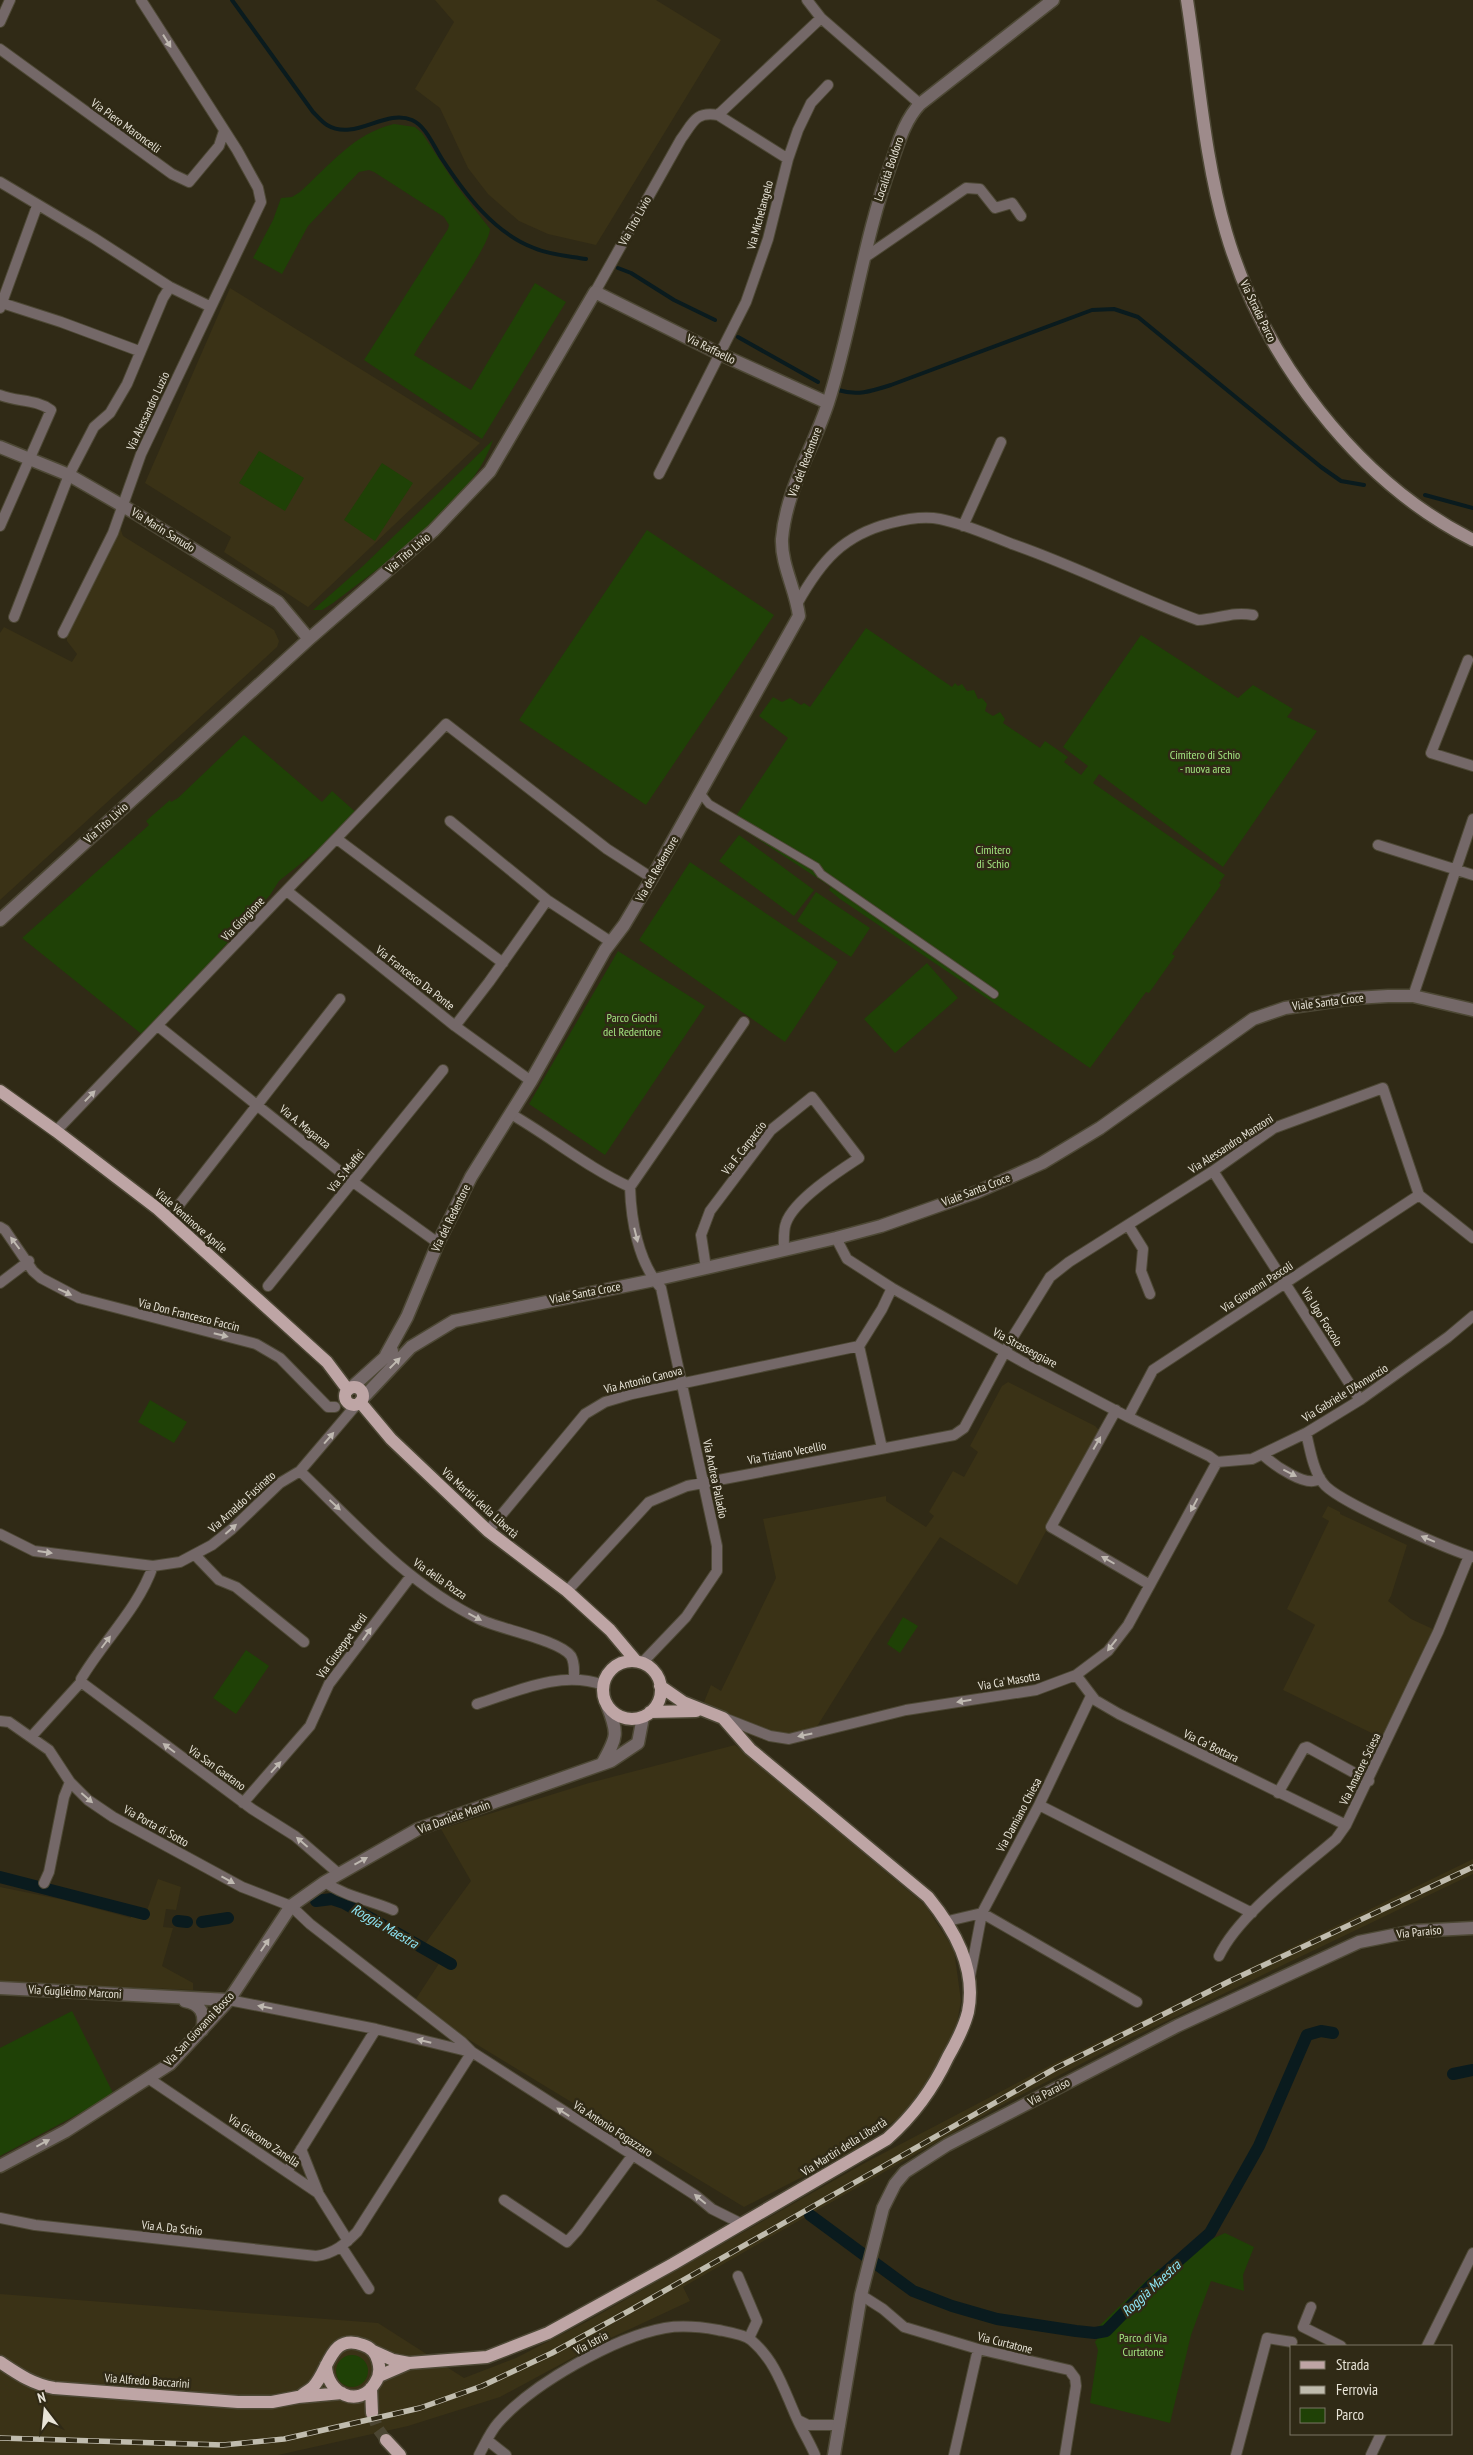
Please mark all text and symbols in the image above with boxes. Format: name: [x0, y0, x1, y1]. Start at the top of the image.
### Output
one-way arrow: [162, 35, 171, 48]
street label: Via Piero Maroncelli: [88, 95, 164, 156]
street label: Località Boldoro: [870, 135, 907, 203]
street label: Via Michelangelo: [743, 179, 776, 252]
street label: Via Tito Livio: [614, 193, 654, 249]
street label: Via Strada Parco: [1237, 276, 1280, 344]
street label: Via Raffaello: [683, 330, 738, 367]
street label: Via Alessandro Luzio: [122, 369, 172, 453]
street label: Via del Redentore: [784, 425, 825, 500]
street label: Via Marin Sanudo: [128, 503, 198, 555]
street label: Via Tito Livio: [382, 529, 433, 577]
park label: Cimitero di Schio - nuova area: [1170, 747, 1240, 776]
street label: Via Tito Livio: [80, 799, 131, 847]
street label: Via del Redentore: [631, 833, 681, 905]
park label: Cimitero di Schio: [975, 842, 1011, 871]
street label: Via Giorgione: [217, 893, 267, 945]
street label: Via Francesco Da Ponte: [372, 942, 458, 1013]
street label: Viale Santa Croce: [1290, 990, 1365, 1013]
park label: Parco Giochi del Redentore: [603, 1010, 661, 1039]
one-way arrow: [84, 1090, 96, 1102]
street label: Via A. Maganza: [276, 1101, 334, 1152]
street label: Via Alessandro Manzoni: [1185, 1111, 1276, 1177]
street label: Via F. Carpaccio: [717, 1118, 769, 1178]
street label: Via S. Maffei: [323, 1146, 367, 1196]
street label: Viale Santa Croce: [939, 1170, 1012, 1210]
street label: Via del Redentore: [427, 1182, 473, 1255]
street label: Viale Ventinove Aprile: [151, 1185, 231, 1256]
one-way arrow: [632, 1227, 640, 1242]
one-way arrow: [10, 1236, 20, 1250]
street label: Via Giovanni Pascoli: [1217, 1258, 1296, 1316]
street label: Viale Santa Croce: [547, 1278, 622, 1307]
street label: Via Ugo Foscolo: [1298, 1284, 1346, 1349]
one-way arrow: [57, 1287, 72, 1296]
street label: Via Don Francesco Faccin: [136, 1294, 241, 1334]
street label: Via Strasseggiare: [989, 1324, 1060, 1371]
one-way arrow: [213, 1332, 228, 1340]
one-way arrow: [389, 1357, 401, 1369]
street label: Via Gabriele D'Annunzio: [1298, 1360, 1390, 1426]
street label: Via Antonio Canova: [601, 1363, 684, 1397]
one-way arrow: [323, 1431, 334, 1444]
one-way arrow: [1093, 1436, 1101, 1450]
street label: Via Andrea Palladio: [700, 1437, 731, 1520]
street label: Via Tiziano Vecellio: [745, 1438, 828, 1468]
street label: Via Martiri della Libertà: [438, 1463, 522, 1541]
street label: Via Arnaldo Fusinato: [204, 1468, 278, 1536]
one-way arrow: [1283, 1469, 1297, 1477]
one-way arrow: [1190, 1498, 1198, 1513]
one-way arrow: [329, 1499, 341, 1511]
one-way arrow: [225, 1524, 238, 1535]
one-way arrow: [1421, 1535, 1435, 1543]
one-way arrow: [37, 1548, 53, 1556]
street label: Via della Pozza: [410, 1554, 470, 1603]
one-way arrow: [1101, 1556, 1114, 1565]
street label: Via Giuseppe Verdi: [312, 1610, 370, 1682]
one-way arrow: [468, 1613, 482, 1621]
one-way arrow: [362, 1627, 372, 1640]
one-way arrow: [100, 1636, 111, 1649]
one-way arrow: [1107, 1639, 1117, 1652]
street label: Via Ca' Masotta: [976, 1668, 1041, 1693]
one-way arrow: [956, 1698, 972, 1706]
street label: Via Ca' Bottara: [1180, 1725, 1242, 1765]
street label: Via Amatore Sciesa: [1335, 1730, 1384, 1808]
one-way arrow: [798, 1731, 813, 1739]
street label: Via San Gaetano: [185, 1741, 249, 1793]
one-way arrow: [163, 1743, 176, 1754]
one-way arrow: [270, 1761, 282, 1773]
street label: Via Damiano Chiesa: [992, 1775, 1045, 1855]
one-way arrow: [81, 1792, 93, 1804]
street label: Via Daniele Manin: [415, 1797, 492, 1837]
street label: Via Porta di Sotto: [120, 1801, 192, 1850]
one-way arrow: [296, 1837, 309, 1848]
one-way arrow: [355, 1857, 368, 1866]
one-way arrow: [221, 1875, 234, 1884]
water label: Roggia Maestra: [348, 1900, 423, 1953]
street label: Via Paraiso: [1395, 1922, 1442, 1941]
one-way arrow: [261, 1938, 270, 1951]
street label: Via Guglielmo Marconi: [27, 1982, 122, 2001]
street label: Via San Giovanni Bosco: [160, 1988, 237, 2070]
one-way arrow: [258, 2003, 273, 2011]
one-way arrow: [417, 2037, 432, 2045]
street label: Via Paraiso: [1024, 2074, 1072, 2109]
street label: Via Antonio Fogazzaro: [570, 2097, 656, 2160]
one-way arrow: [557, 2107, 570, 2116]
street label: Via Giacomo Zanella: [224, 2110, 303, 2170]
street label: Via Martiri della Libertà: [797, 2114, 890, 2180]
one-way arrow: [36, 2139, 50, 2148]
one-way arrow: [694, 2194, 707, 2205]
street label: Via A. Da Schio: [140, 2217, 203, 2238]
water label: Roggia Maestra: [1118, 2255, 1185, 2320]
street label: Via Istria: [570, 2327, 611, 2358]
street label: Via Curtatone: [975, 2328, 1034, 2357]
park label: Parco di Via Curtatone: [1119, 2330, 1167, 2359]
legend: [1290, 2345, 1453, 2435]
text: Strada: [1336, 2355, 1369, 2374]
street label: Via Alfredo Baccarini: [103, 2370, 190, 2391]
text: Ferrovia: [1336, 2380, 1378, 2399]
north arrow: [20, 2385, 70, 2435]
text: N: [35, 2388, 48, 2407]
text: Parco: [1336, 2405, 1364, 2424]

